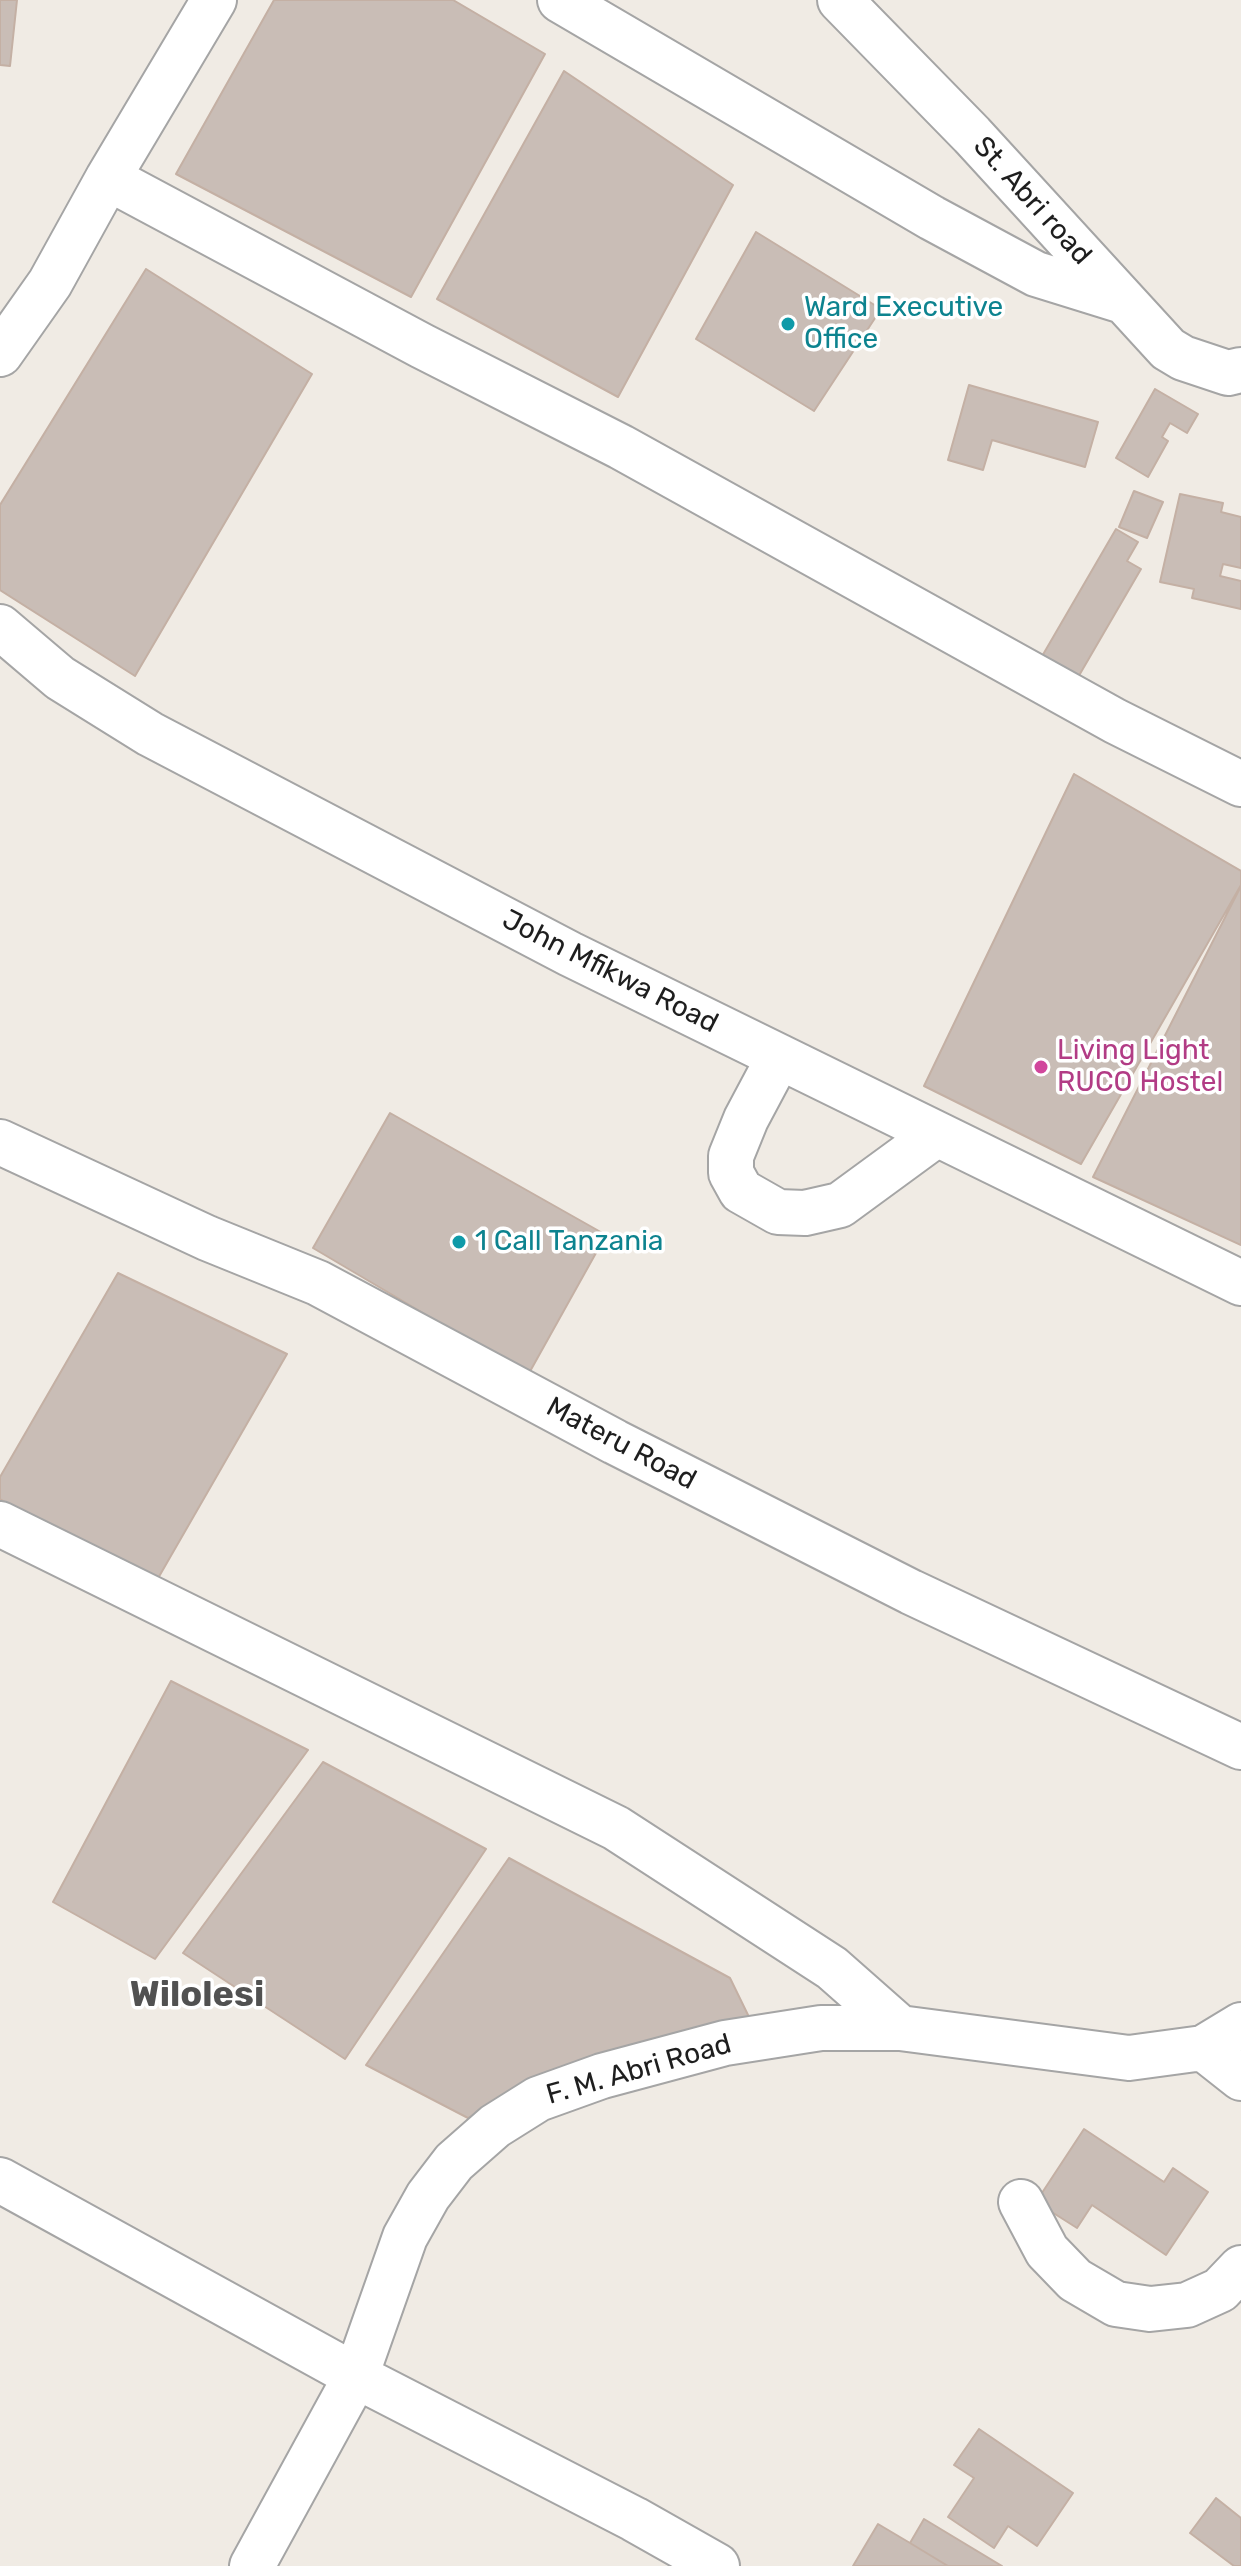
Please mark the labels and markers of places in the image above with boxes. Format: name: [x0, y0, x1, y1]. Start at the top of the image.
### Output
place label: Ward Executive Office: [804, 291, 1003, 357]
marker: Ward Executive Office: [779, 315, 797, 333]
place label: Living Light RUCO Hostel: [1057, 1034, 1223, 1100]
marker: Living Light RUCO Hostel: [1032, 1058, 1050, 1076]
place label: 1 Call Tanzania: [475, 1225, 663, 1259]
marker: 1 Call Tanzania: [450, 1233, 468, 1251]

